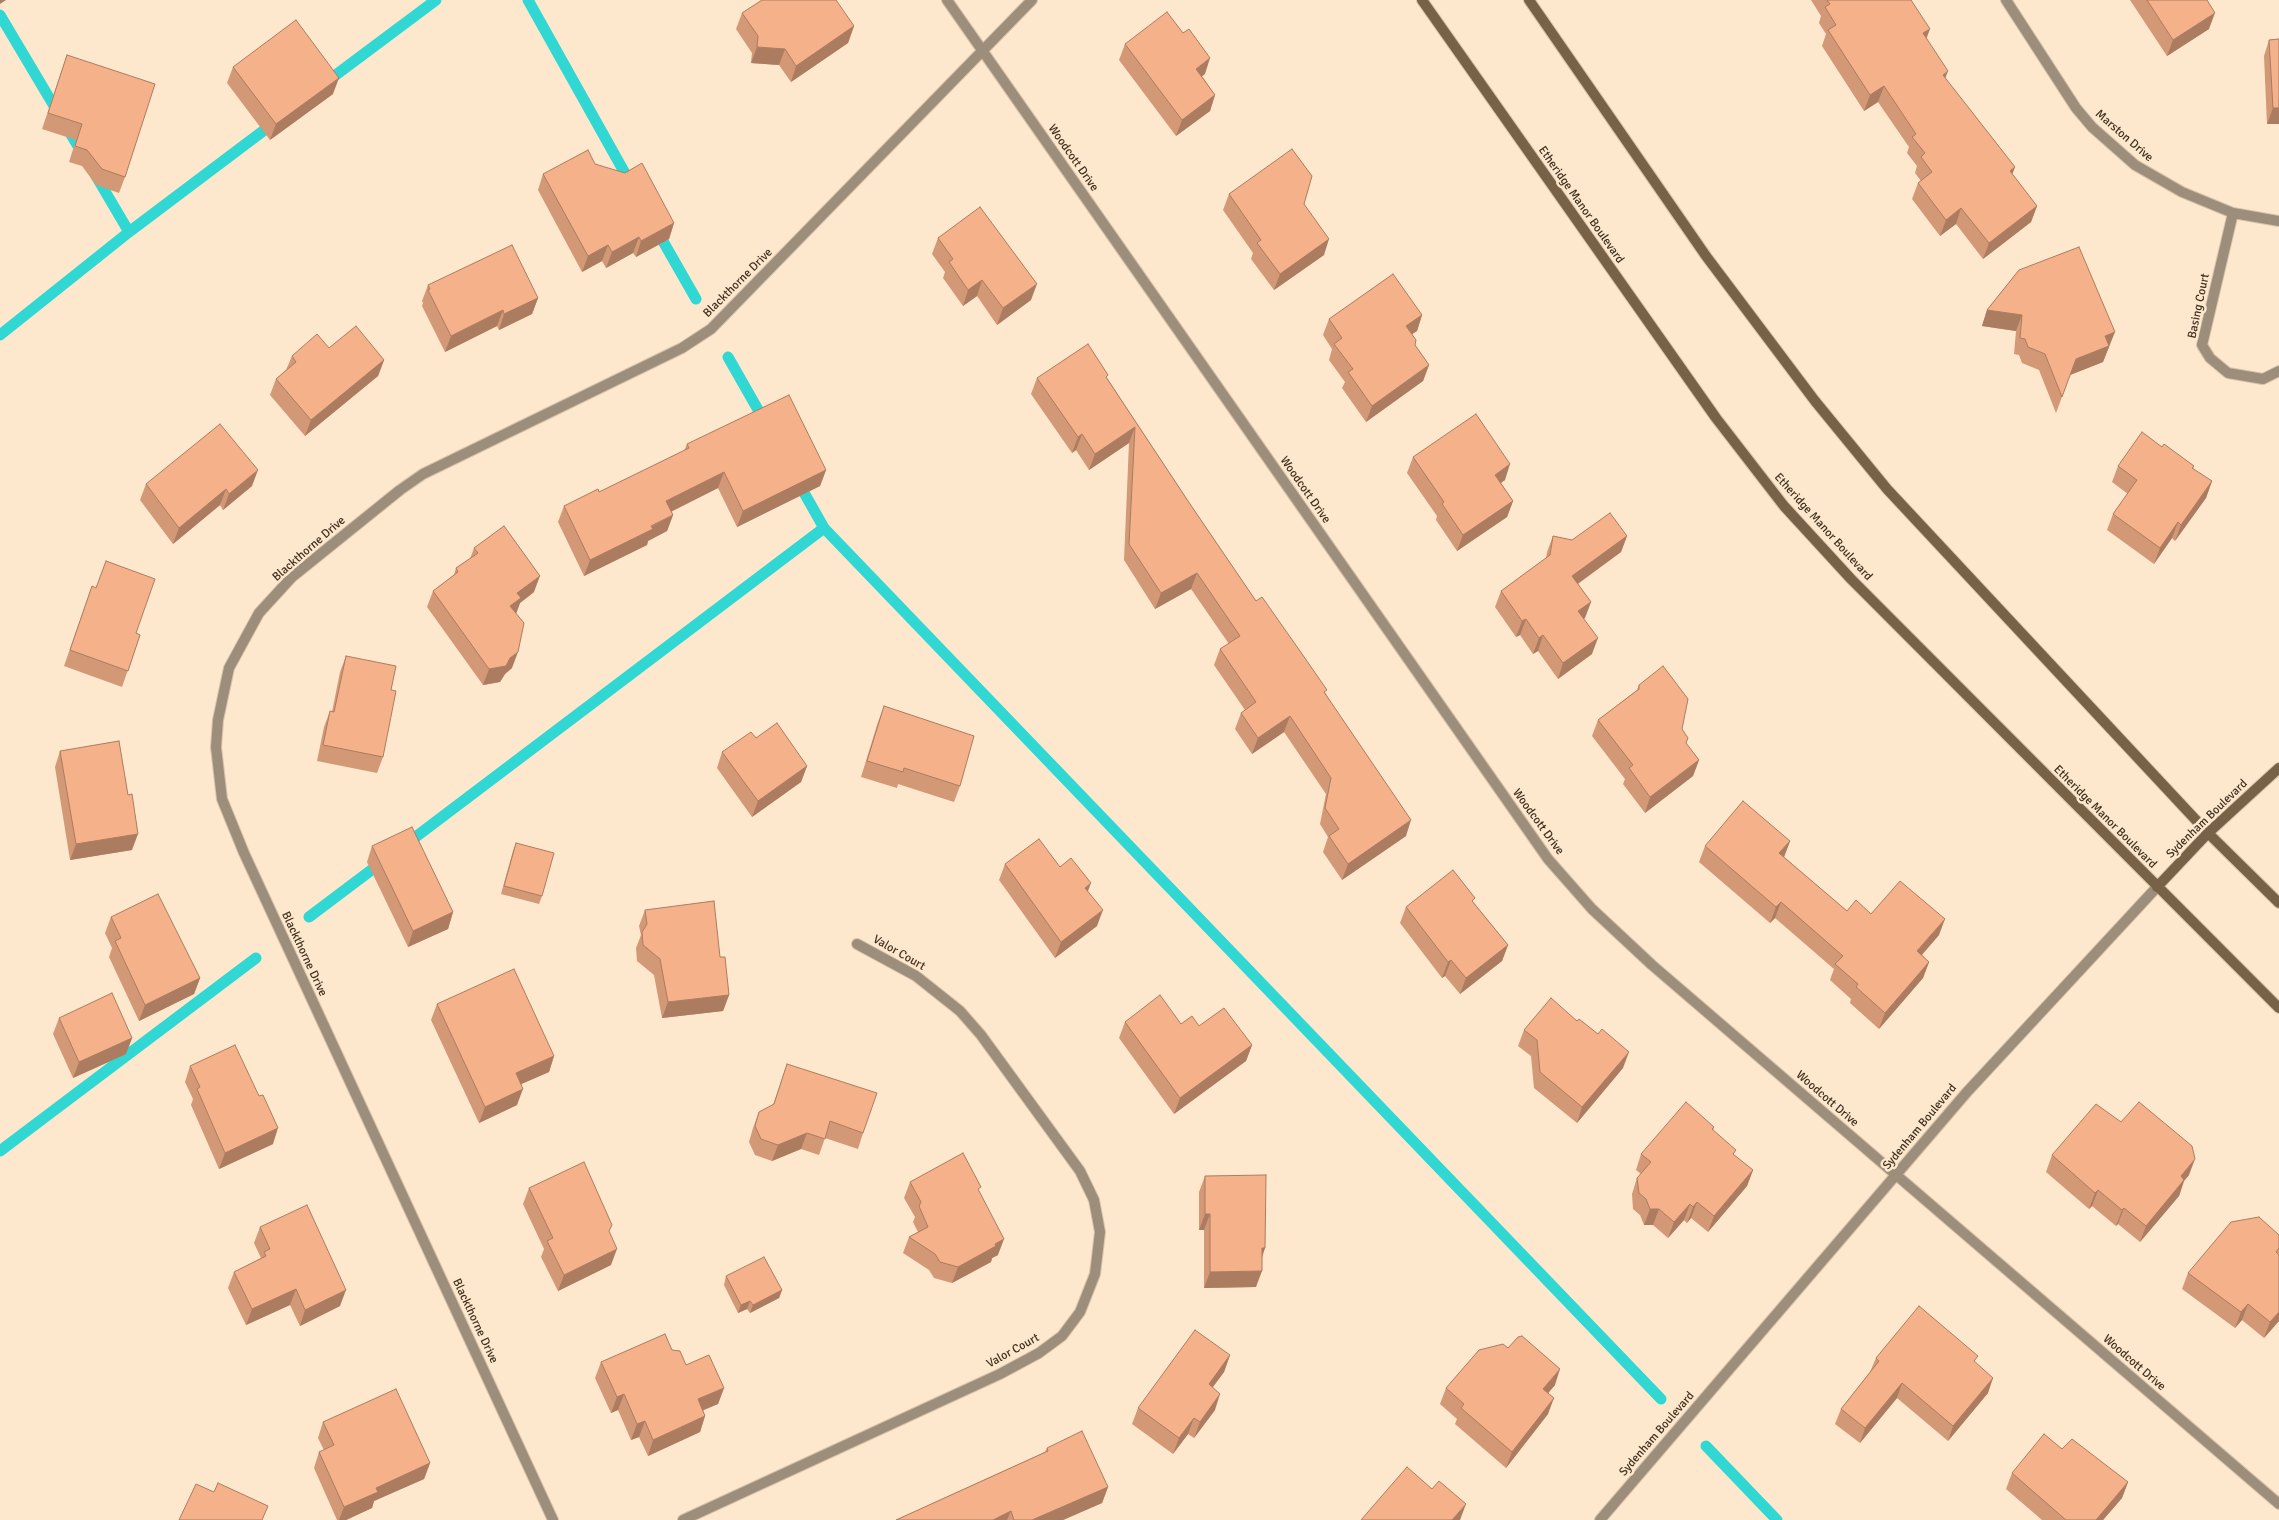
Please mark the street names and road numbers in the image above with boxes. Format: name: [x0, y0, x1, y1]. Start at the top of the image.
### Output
street label: Marston Drive: [2092, 107, 2156, 165]
street label: Woodcott Drive: [1045, 122, 1101, 194]
street label: Etheridge Manor Boulevard: [1535, 144, 1627, 266]
street label: Blackthorne Drive: [700, 245, 776, 321]
street label: Basing Court: [2185, 272, 2213, 340]
street label: Woodcott Drive: [1277, 454, 1333, 526]
street label: Etheridge Manor Boulevard: [1771, 470, 1875, 584]
street label: Blackthorne Drive: [270, 513, 348, 585]
street label: Etheridge Manor Boulevard: [2050, 762, 2160, 872]
street label: Sydenham Boulevard: [2163, 777, 2251, 861]
street label: Woodcott Drive: [1509, 786, 1567, 858]
street label: Blackthorne Drive: [278, 909, 330, 999]
street label: Valor Court: [870, 932, 928, 974]
street label: Woodcott Drive: [1793, 1068, 1861, 1130]
street label: Sydenham Boulevard: [1880, 1081, 1960, 1173]
street label: Blackthorne Drive: [449, 1276, 501, 1366]
street label: Valor Court: [984, 1331, 1042, 1371]
street label: Woodcott Drive: [2100, 1332, 2168, 1394]
street label: Sydenham Boulevard: [1616, 1389, 1698, 1479]

